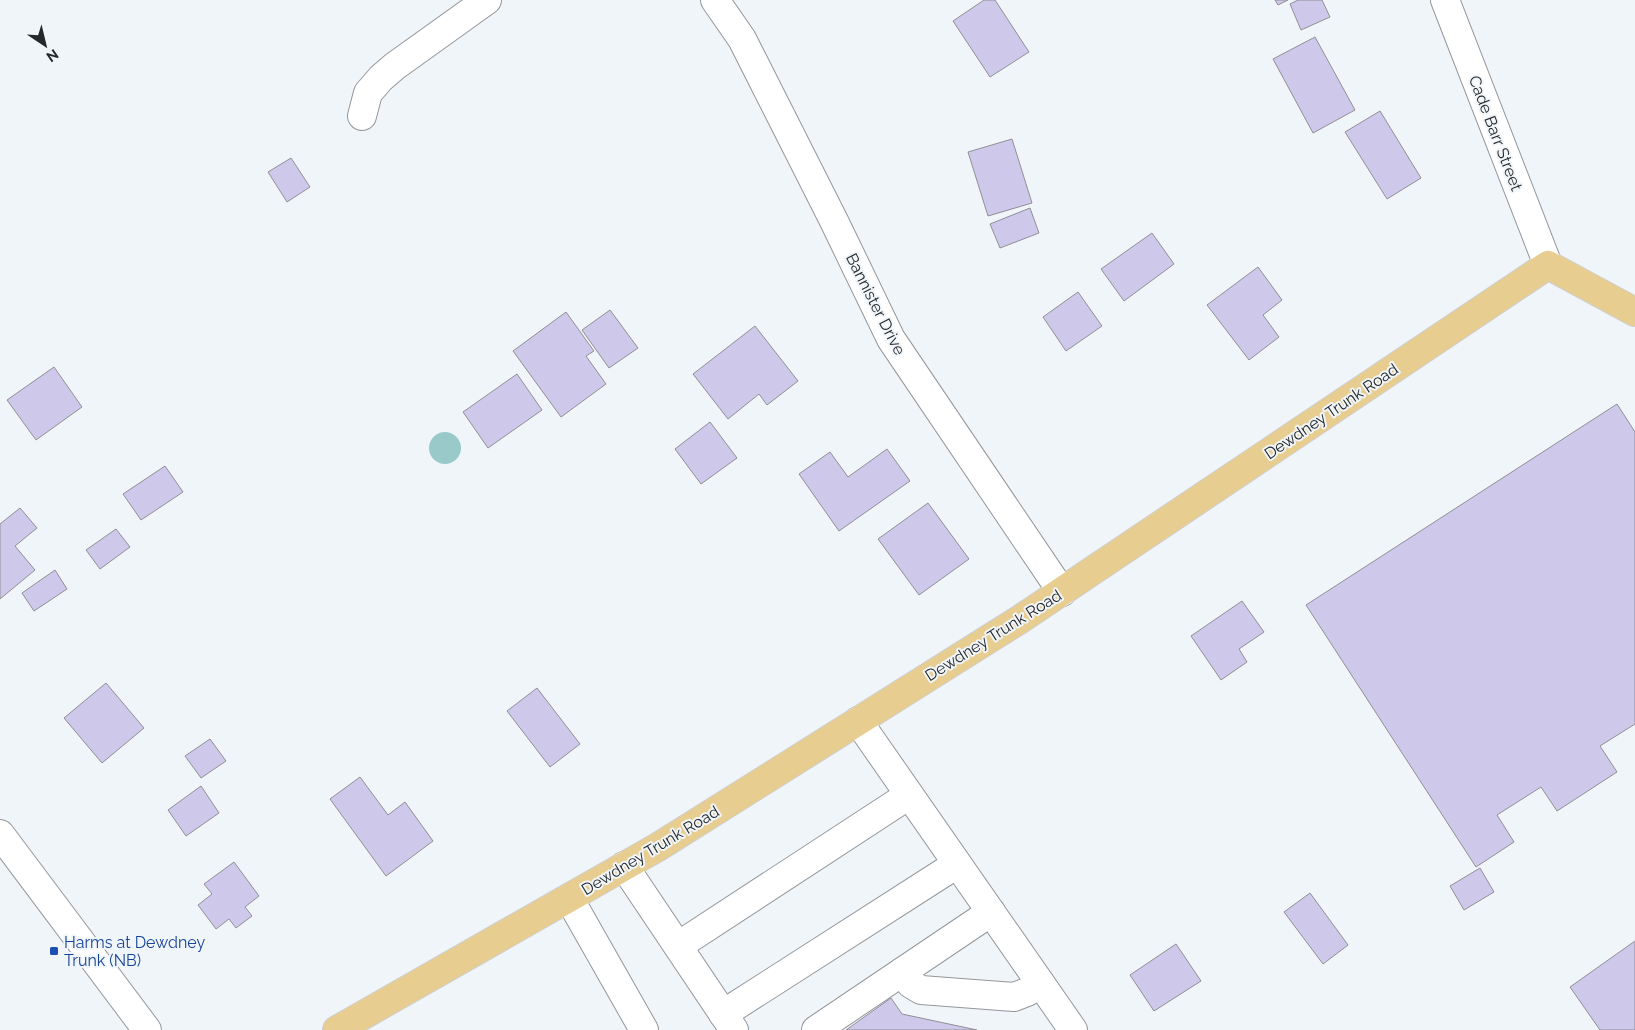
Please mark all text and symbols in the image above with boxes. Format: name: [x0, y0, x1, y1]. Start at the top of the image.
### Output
north arrow: [20, 20, 70, 70]
text: N: [43, 46, 61, 65]
street label: Cade Barr Street: [1465, 73, 1526, 194]
street label: Bannister Drive: [842, 250, 909, 358]
street label: Dewdney Trunk Road: [1261, 360, 1402, 463]
street label: Dewdney Trunk Road: [922, 586, 1065, 685]
street label: Dewdney Trunk Road: [578, 802, 723, 899]
place label: Harms at Dewdney Trunk (NB): [64, 933, 205, 970]
marker: Harms at Dewdney Trunk (NB): [48, 945, 60, 957]

